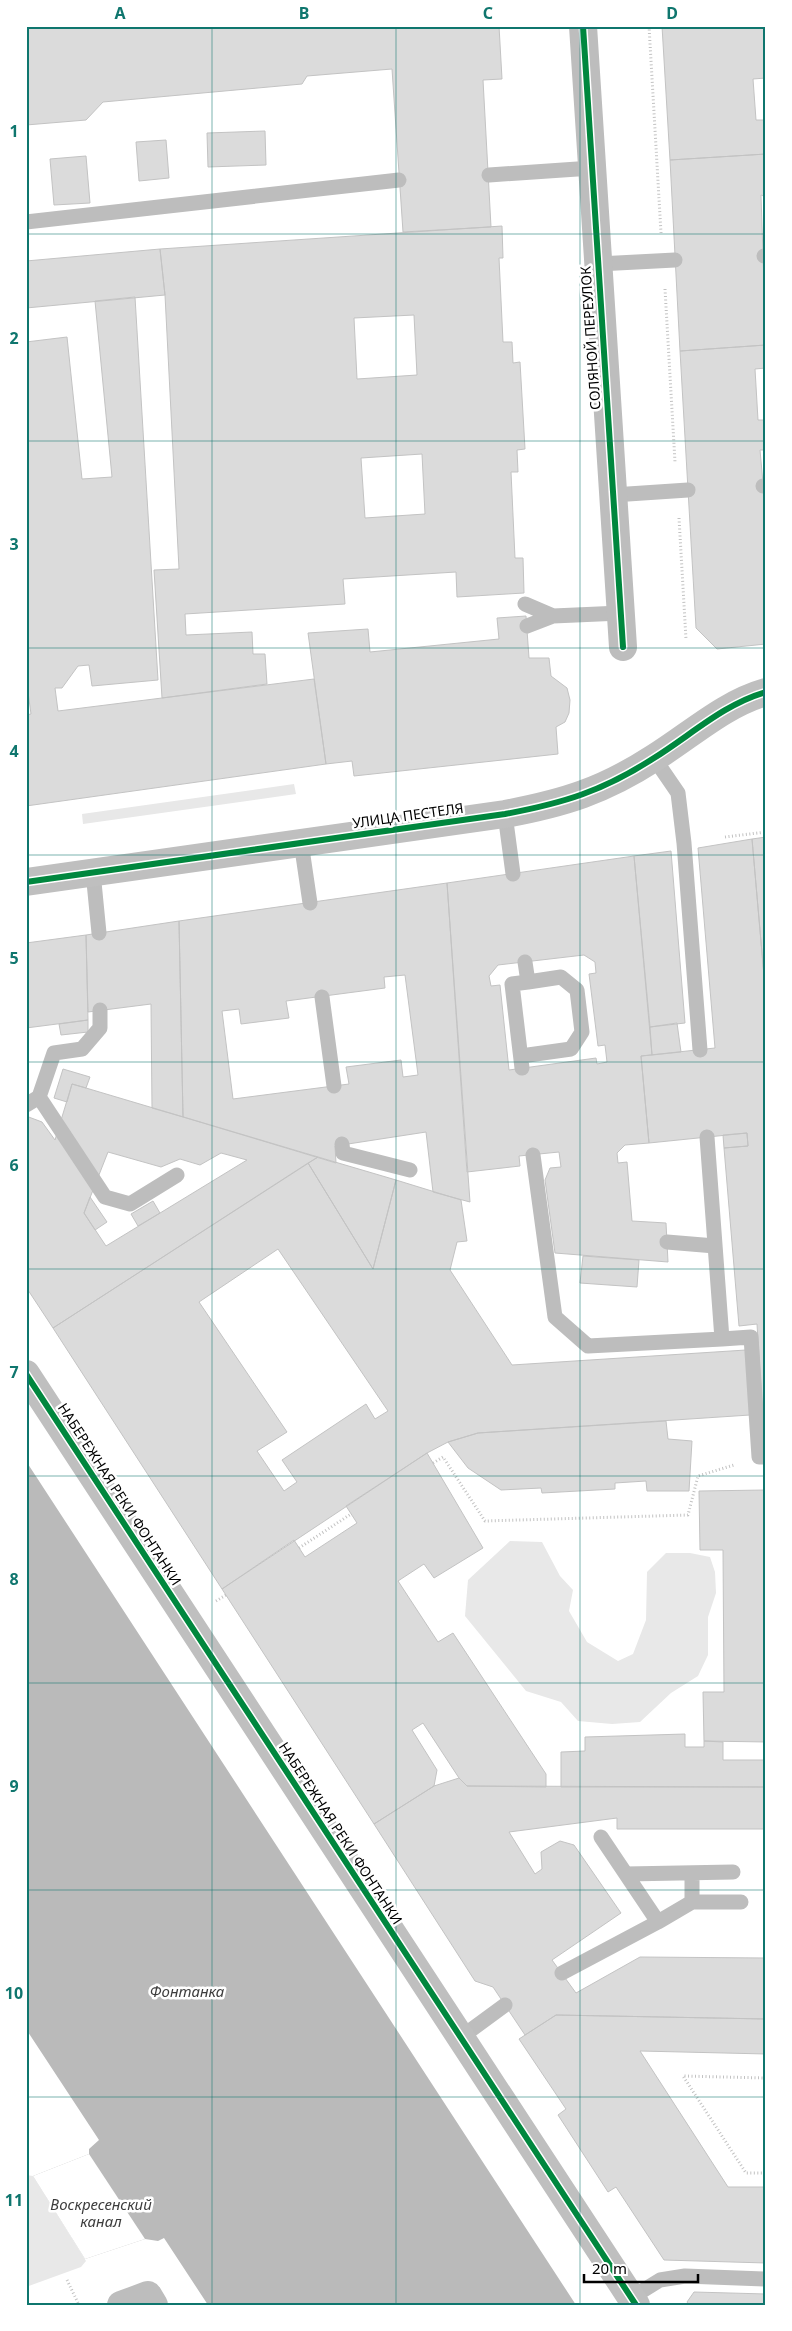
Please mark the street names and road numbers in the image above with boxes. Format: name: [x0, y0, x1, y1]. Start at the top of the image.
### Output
street label: СОЛЯНОЙ ПЕРЕУЛОК: [575, 265, 605, 411]
street label: УЛИЦА ПЕСТЕЛЯ: [351, 798, 465, 832]
street label: НАБЕРЕЖНАЯ РЕКИ ФОНТАНКИ: [54, 1399, 186, 1589]
street label: НАБЕРЕЖНАЯ РЕКИ ФОНТАНКИ: [275, 1738, 407, 1928]

